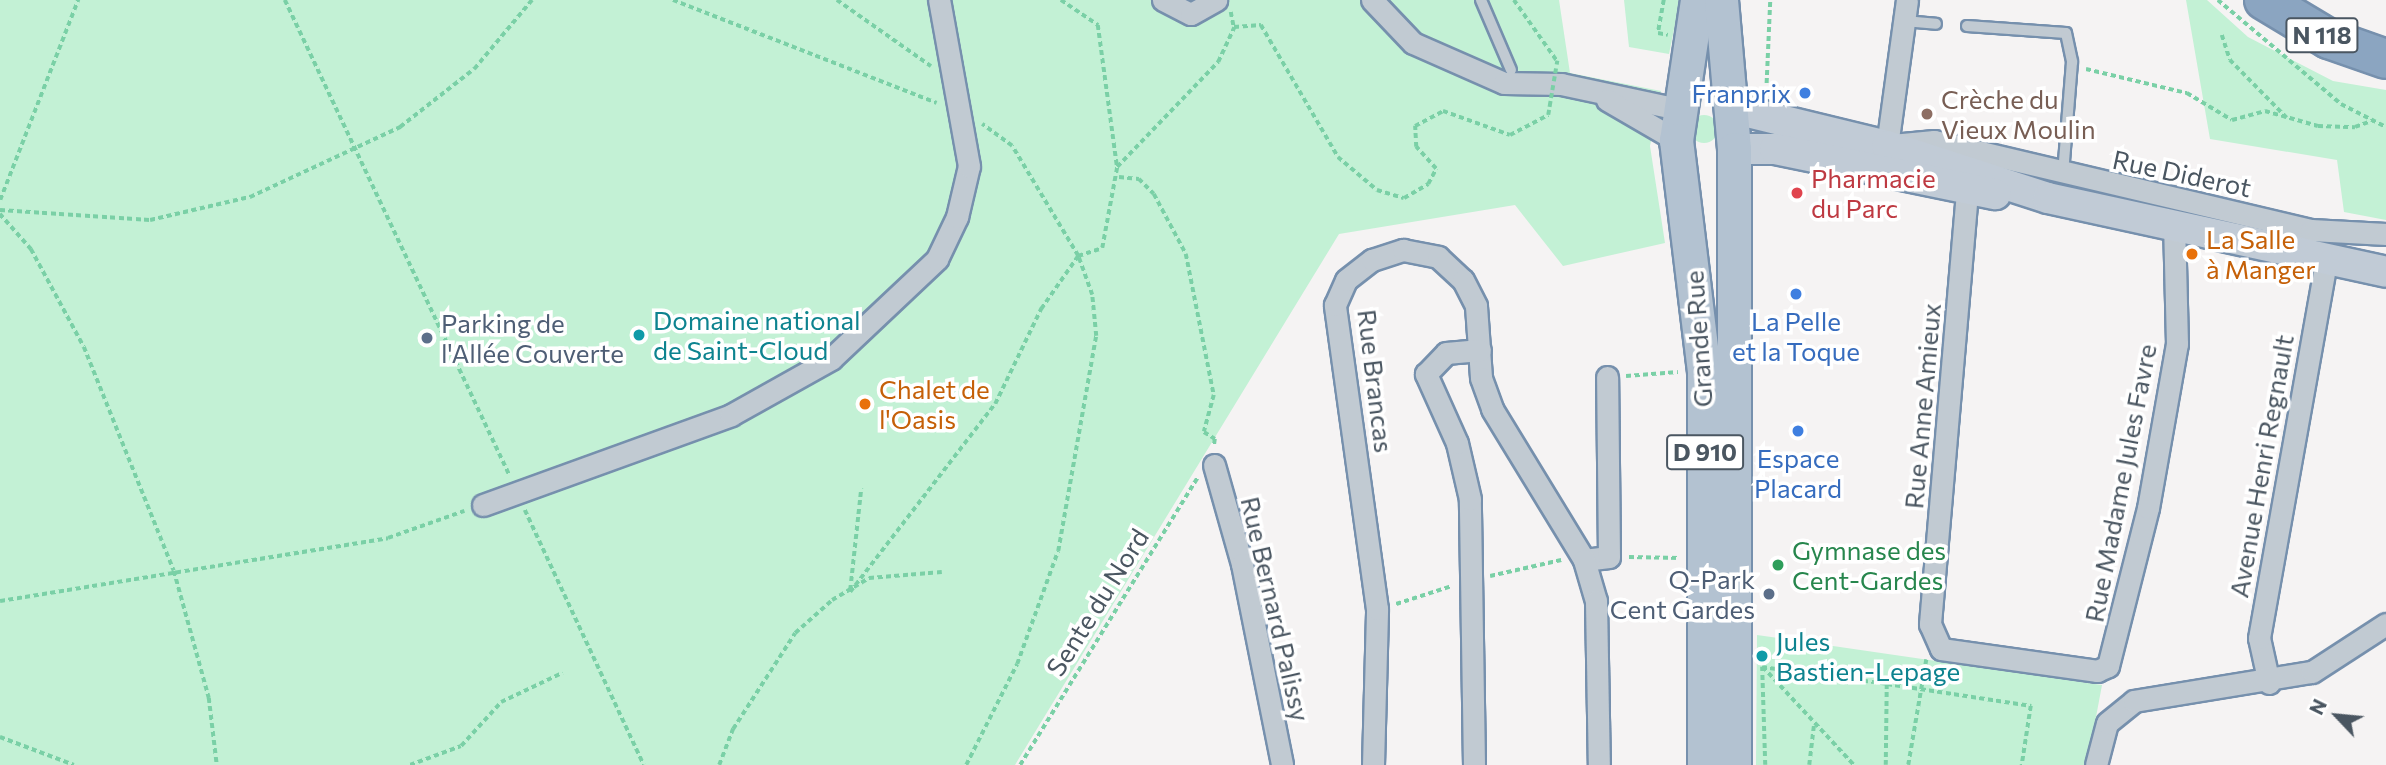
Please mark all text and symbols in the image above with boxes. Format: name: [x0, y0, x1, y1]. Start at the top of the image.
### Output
road number: N 118: [2285, 15, 2359, 56]
place label: Franprix: [1692, 77, 1791, 109]
place label: Crèche du Vieux Moulin: [1941, 83, 2096, 144]
marker: Franprix: [1797, 85, 1813, 101]
marker: Crèche du Vieux Moulin: [1919, 106, 1935, 122]
street label: Rue Diderot: [2110, 143, 2254, 203]
place label: Pharmacie du Parc: [1811, 162, 1936, 224]
marker: Pharmacie du Parc: [1789, 185, 1805, 201]
place label: La Salle à Manger: [2206, 223, 2316, 284]
marker: La Salle à Manger: [2184, 246, 2200, 262]
street label: Grande Rue: [1678, 270, 1718, 408]
marker: La Pelle et la Toque: [1788, 286, 1804, 302]
street label: Rue Anne Amieux: [1897, 302, 1947, 510]
place label: Domaine national de Saint-Cloud: [653, 304, 861, 366]
place label: La Pelle et la Toque: [1732, 305, 1860, 366]
place label: Parking de l'Allée Couverte: [441, 307, 624, 368]
street label: Rue Brancas: [1352, 308, 1400, 454]
marker: Domaine national de Saint-Cloud: [631, 327, 647, 343]
marker: Parking de l'Allée Couverte: [419, 330, 435, 346]
street label: Avenue Henri Regnault: [2223, 332, 2299, 600]
street label: Rue Madame Jules Favre: [2078, 341, 2162, 625]
place label: Chalet de l'Oasis: [879, 373, 990, 434]
marker: Chalet de l'Oasis: [857, 396, 873, 412]
marker: Espace Placard: [1790, 423, 1806, 439]
road number: D 910: [1665, 432, 1745, 472]
place label: Espace Placard: [1754, 442, 1842, 504]
street label: Rue Bernard Palissy: [1235, 494, 1317, 724]
street label: Sente du Nord: [1039, 523, 1155, 681]
place label: Gymnase des Cent-Gardes: [1792, 534, 1946, 596]
marker: Gymnase des Cent-Gardes: [1770, 557, 1786, 573]
place label: Q-Park Cent Gardes: [1610, 563, 1755, 624]
marker: Q-Park Cent Gardes: [1761, 586, 1777, 602]
place label: Jules Bastien-Lepage: [1776, 625, 1960, 686]
marker: Jules Bastien-Lepage: [1754, 648, 1770, 664]
north arrow: [2302, 681, 2372, 751]
text: N: [2304, 695, 2331, 718]

